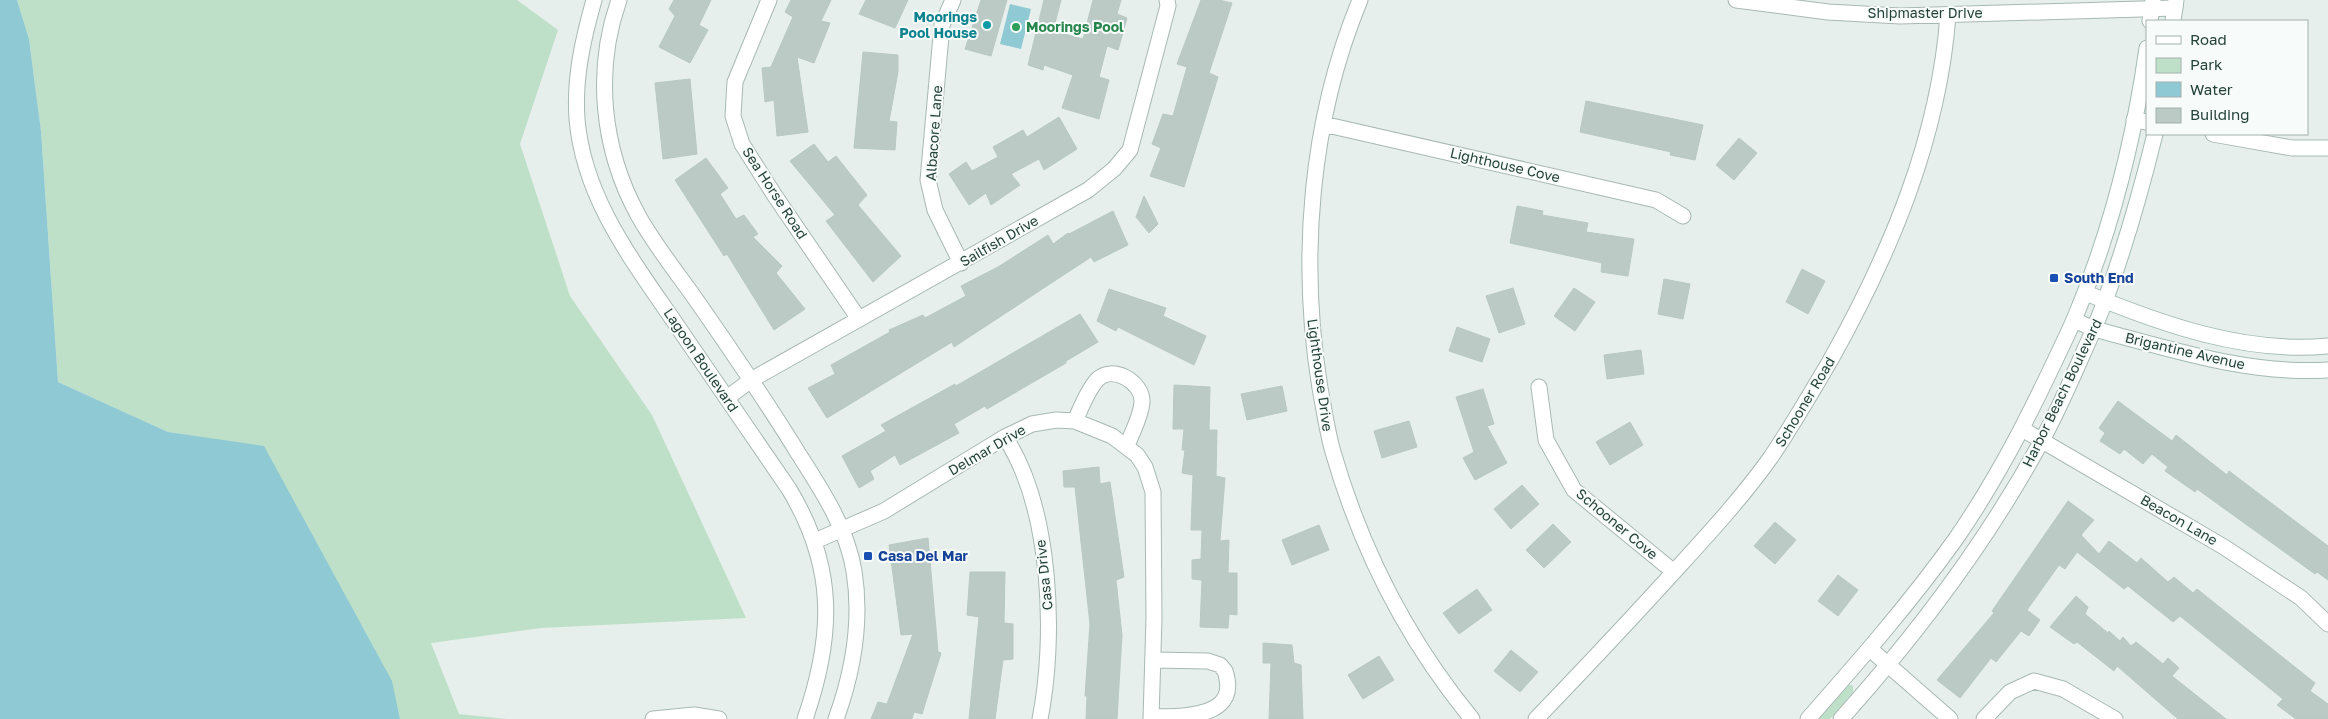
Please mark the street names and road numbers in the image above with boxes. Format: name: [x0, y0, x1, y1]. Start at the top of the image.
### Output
street label: Shipmaster Drive: [1867, 4, 1983, 21]
street label: Albacore Lane: [922, 85, 945, 181]
street label: Sea Horse Road: [739, 144, 812, 242]
street label: Lighthouse Cove: [1449, 144, 1562, 185]
street label: Sailfish Drive: [956, 211, 1041, 270]
street label: Lagoon Boulevard: [660, 305, 742, 415]
street label: Harbor Beach Boulevard: [2018, 316, 2105, 470]
street label: Lighthouse Drive: [1304, 317, 1337, 432]
street label: Brigantine Avenue: [2123, 328, 2247, 373]
street label: Schooner Road: [1771, 354, 1838, 450]
street label: Delmar Drive: [945, 421, 1028, 479]
street label: Schooner Cove: [1573, 485, 1661, 563]
street label: Beacon Lane: [2138, 491, 2221, 549]
street label: Casa Drive: [1031, 539, 1056, 611]

